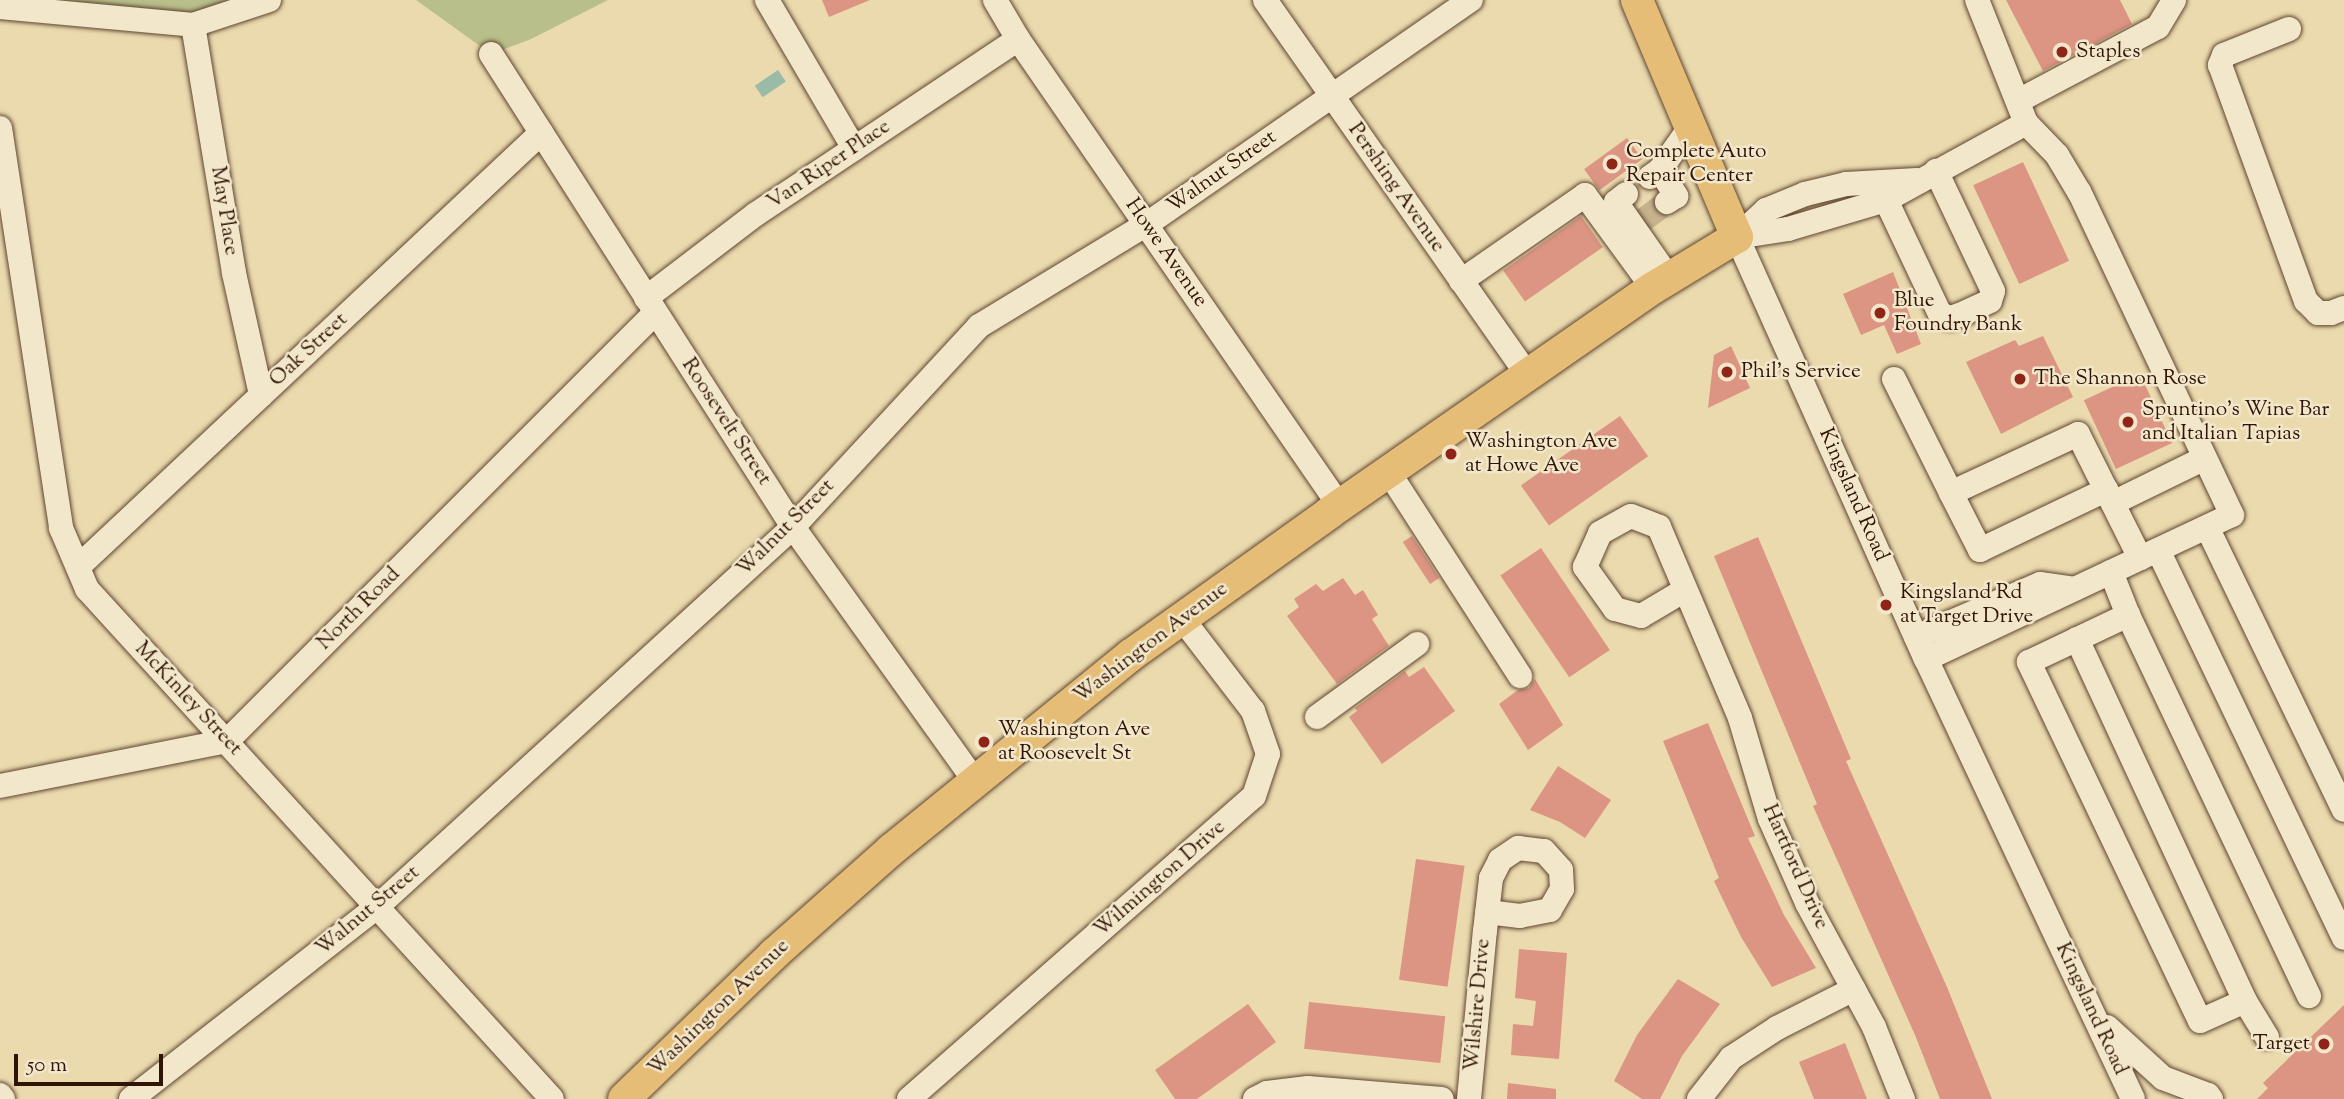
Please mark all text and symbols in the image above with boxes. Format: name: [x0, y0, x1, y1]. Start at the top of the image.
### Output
place label: Staples: [2076, 39, 2140, 65]
marker: Staples: [2054, 44, 2070, 60]
street label: Van Riper Place: [763, 114, 895, 216]
street label: Pershing Avenue: [1342, 118, 1450, 258]
street label: Walnut Street: [1162, 125, 1282, 219]
place label: Complete Auto Repair Center: [1626, 139, 1766, 189]
marker: Complete Auto Repair Center: [1604, 156, 1620, 172]
street label: May Place: [205, 165, 243, 257]
street label: Howe Avenue: [1119, 194, 1213, 312]
place label: Blue Foundry Bank: [1894, 288, 2022, 338]
marker: Blue Foundry Bank: [1872, 305, 1888, 321]
street label: Oak Street: [265, 307, 353, 393]
street label: Roosevelt Street: [675, 354, 777, 490]
place label: Phil's Service: [1741, 359, 1861, 385]
marker: Phil's Service: [1719, 364, 1735, 380]
place label: The Shannon Rose: [2034, 366, 2207, 392]
marker: The Shannon Rose: [2012, 371, 2028, 387]
place label: Spuntino's Wine Bar and Italian Tapias: [2142, 397, 2329, 447]
marker: Spuntino's Wine Bar and Italian Tapias: [2120, 414, 2136, 430]
street label: Kingsland Road: [1812, 424, 1894, 566]
place label: Washington Ave at Howe Ave: [1465, 429, 1617, 479]
marker: Washington Ave at Howe Ave: [1443, 446, 1459, 462]
street label: Walnut Street: [732, 474, 840, 582]
street label: North Road: [312, 562, 406, 656]
street label: Washington Avenue: [1069, 577, 1233, 709]
place label: Kingsland Rd at Target Drive: [1900, 580, 2033, 630]
marker: Kingsland Rd at Target Drive: [1878, 597, 1894, 613]
street label: McKinley Street: [129, 637, 247, 761]
place label: Washington Ave at Roosevelt St: [998, 717, 1150, 767]
marker: Washington Ave at Roosevelt St: [976, 734, 992, 750]
street label: Hartford Drive: [1756, 801, 1834, 933]
street label: Wilmington Drive: [1089, 815, 1231, 943]
street label: Walnut Street: [311, 860, 425, 962]
street label: Washington Avenue: [643, 934, 795, 1082]
street label: Wilshire Drive: [1460, 938, 1496, 1072]
street label: Kingsland Road: [2049, 939, 2133, 1079]
place label: Target: [2253, 1031, 2310, 1057]
marker: Target: [2316, 1036, 2332, 1052]
scale bar: [18, 1040, 166, 1084]
text: 50 m: [27, 1051, 67, 1081]

